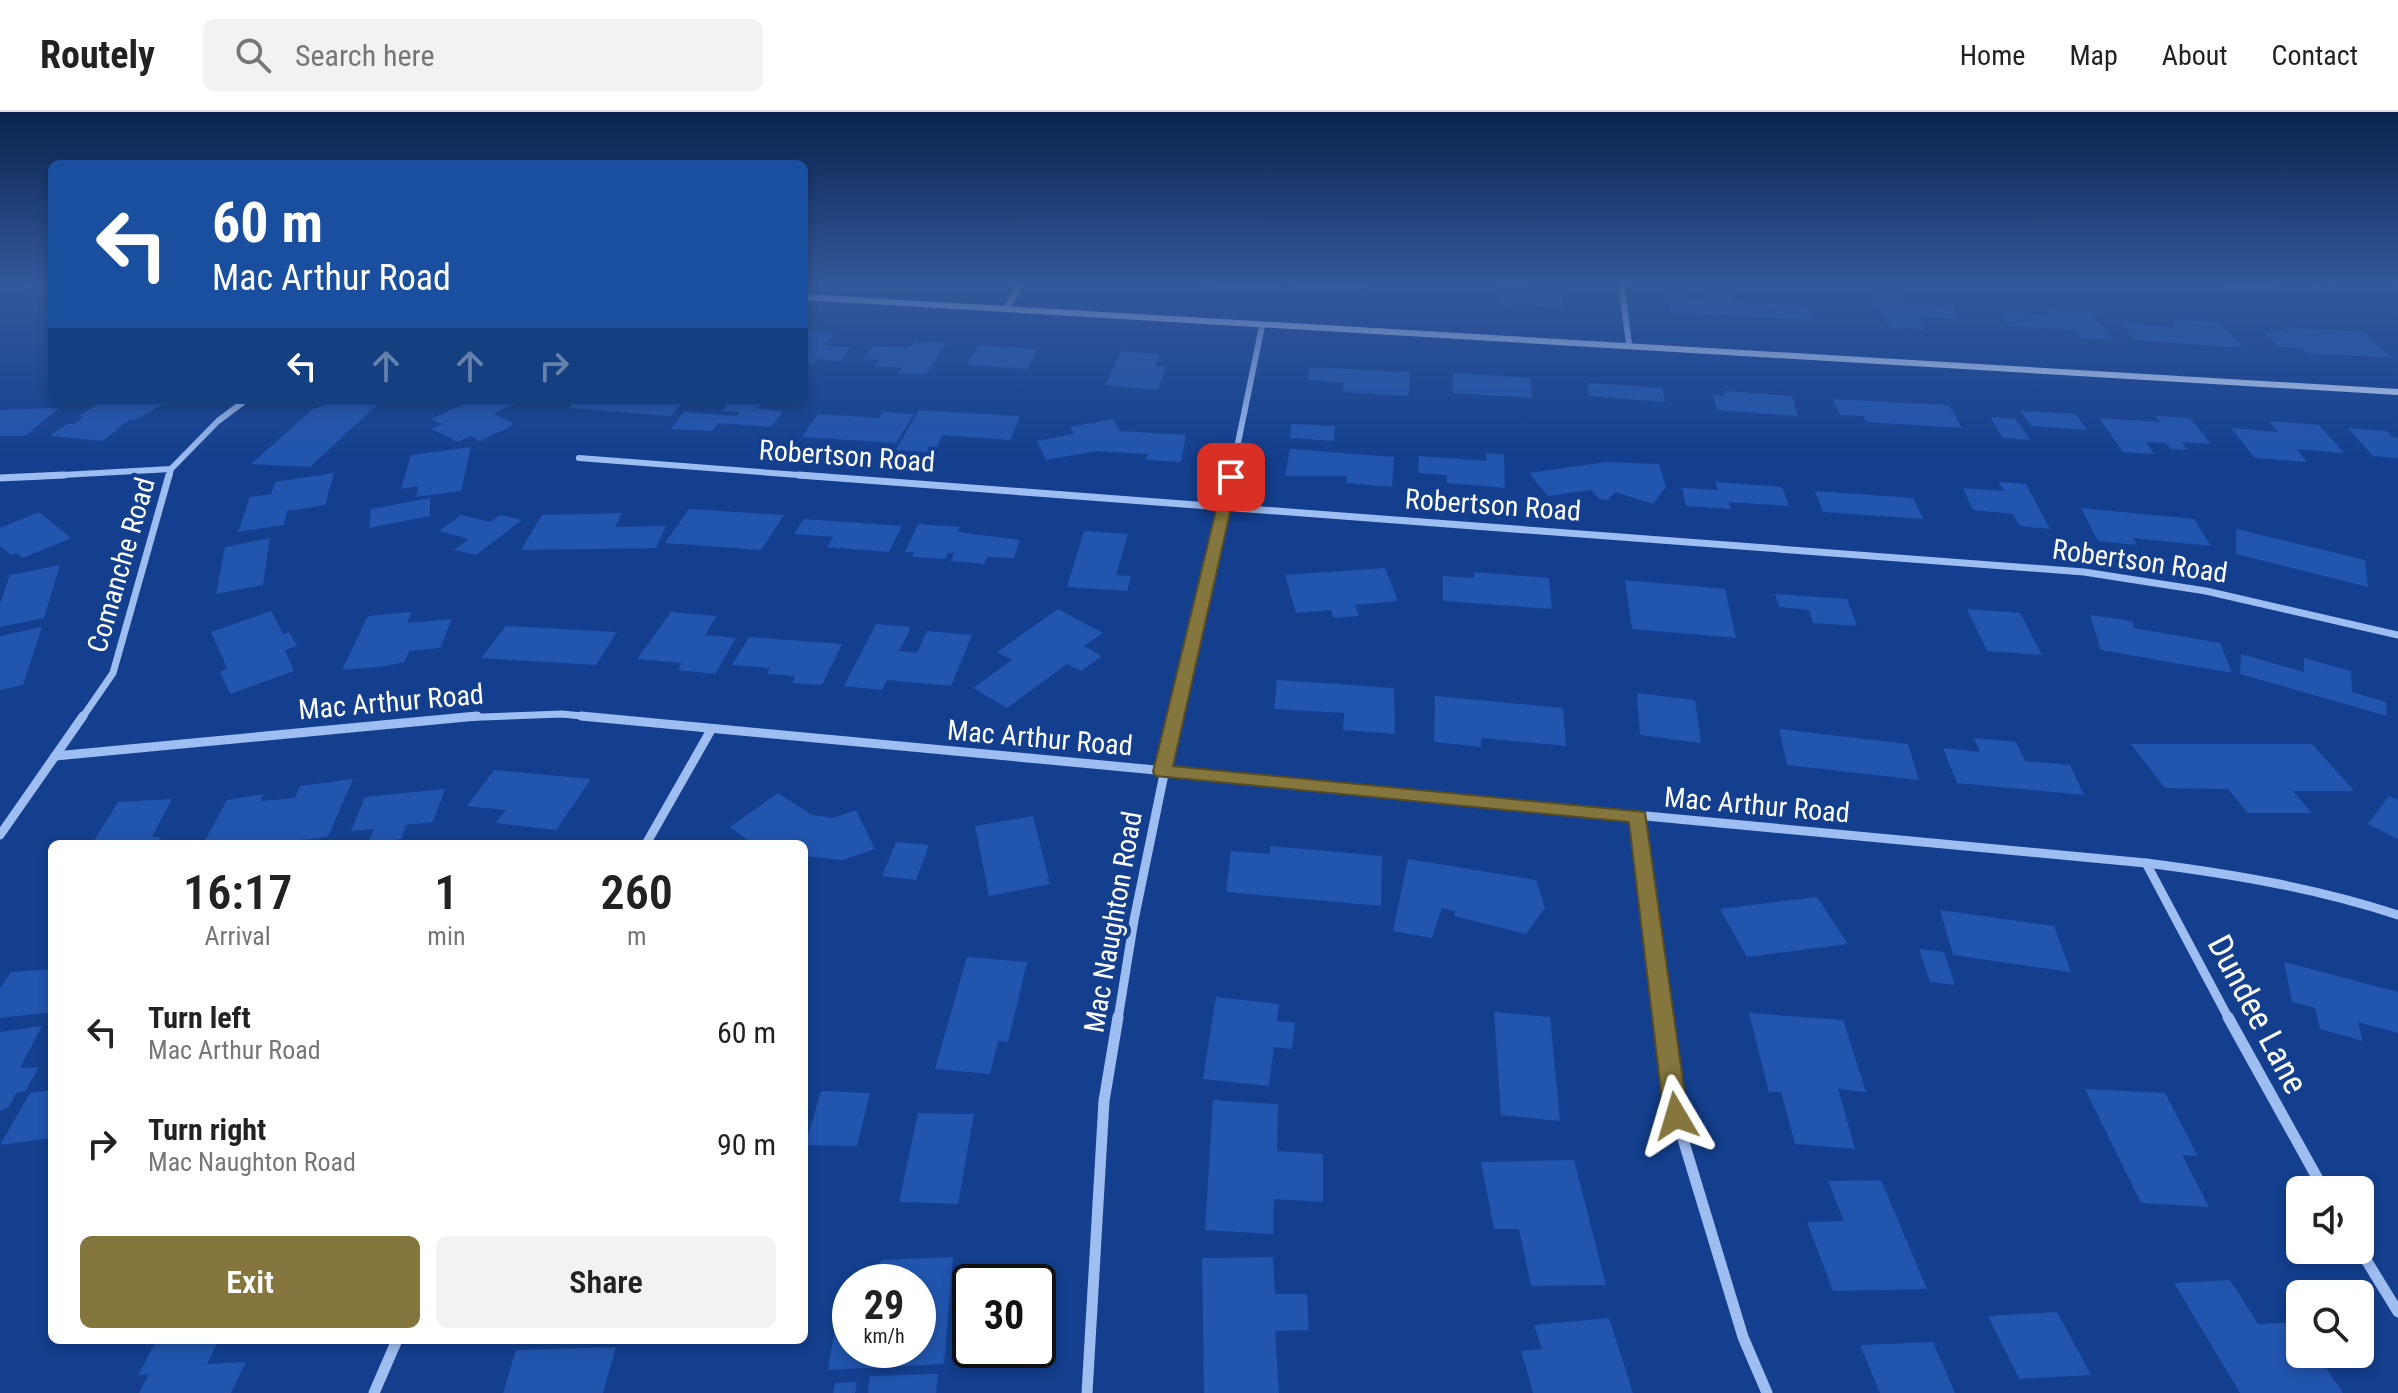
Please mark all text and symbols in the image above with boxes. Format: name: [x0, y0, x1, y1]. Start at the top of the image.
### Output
search box: [203, 19, 763, 91]
text: Routely: [40, 33, 155, 77]
icon: search: [231, 33, 275, 77]
text: Search here: [295, 38, 435, 73]
text: Home: [1960, 39, 2025, 72]
text: Map: [2069, 39, 2118, 72]
text: About: [2162, 39, 2228, 72]
text: Contact: [2272, 39, 2358, 72]
text: 60 m: [212, 190, 323, 256]
icon: left: [80, 192, 184, 296]
text: Mac Arthur Road: [212, 257, 451, 299]
icon: left: [280, 344, 324, 388]
icon: ahead: [364, 344, 408, 388]
icon: ahead: [448, 344, 492, 388]
icon: right: [532, 344, 576, 388]
street label: Robertson Road: [758, 433, 936, 479]
pin: [1197, 443, 1265, 511]
icon: arrive: [1209, 455, 1253, 499]
street label: Comanche Road: [80, 474, 162, 656]
street label: Robertson Road: [1404, 482, 1582, 528]
street label: Robertson Road: [2050, 532, 2230, 590]
street label: Mac Arthur Road: [297, 677, 485, 727]
street label: Mac Arthur Road: [946, 713, 1134, 763]
street label: Mac Arthur Road: [1663, 780, 1851, 830]
street label: Mac Naughton Road: [1077, 809, 1149, 1035]
text: 16:17: [183, 864, 292, 921]
text: 1: [434, 864, 458, 921]
text: 260: [601, 864, 673, 921]
text: Arrival: [205, 921, 271, 951]
text: min: [427, 921, 465, 951]
text: m: [627, 921, 647, 951]
street label: Dundee Lane: [2200, 928, 2316, 1100]
text: Turn left: [148, 1000, 251, 1035]
icon: left: [80, 1010, 124, 1054]
text: 60 m: [717, 1015, 776, 1050]
text: Mac Arthur Road: [148, 1035, 321, 1065]
position arrow: [1634, 1074, 1718, 1158]
text: Turn right: [148, 1112, 266, 1147]
icon: right: [80, 1122, 124, 1166]
text: 90 m: [717, 1127, 776, 1162]
text: Mac Naughton Road: [148, 1147, 356, 1177]
map controls: [2286, 1176, 2374, 1368]
button: sound: [2286, 1176, 2374, 1264]
button: Exit: [80, 1236, 420, 1328]
button: Share: [436, 1236, 776, 1328]
speed limit sign: 30: [952, 1264, 1056, 1368]
button: search: [2286, 1280, 2374, 1368]
text: 29: [864, 1282, 904, 1329]
text: km/h: [863, 1324, 905, 1348]

